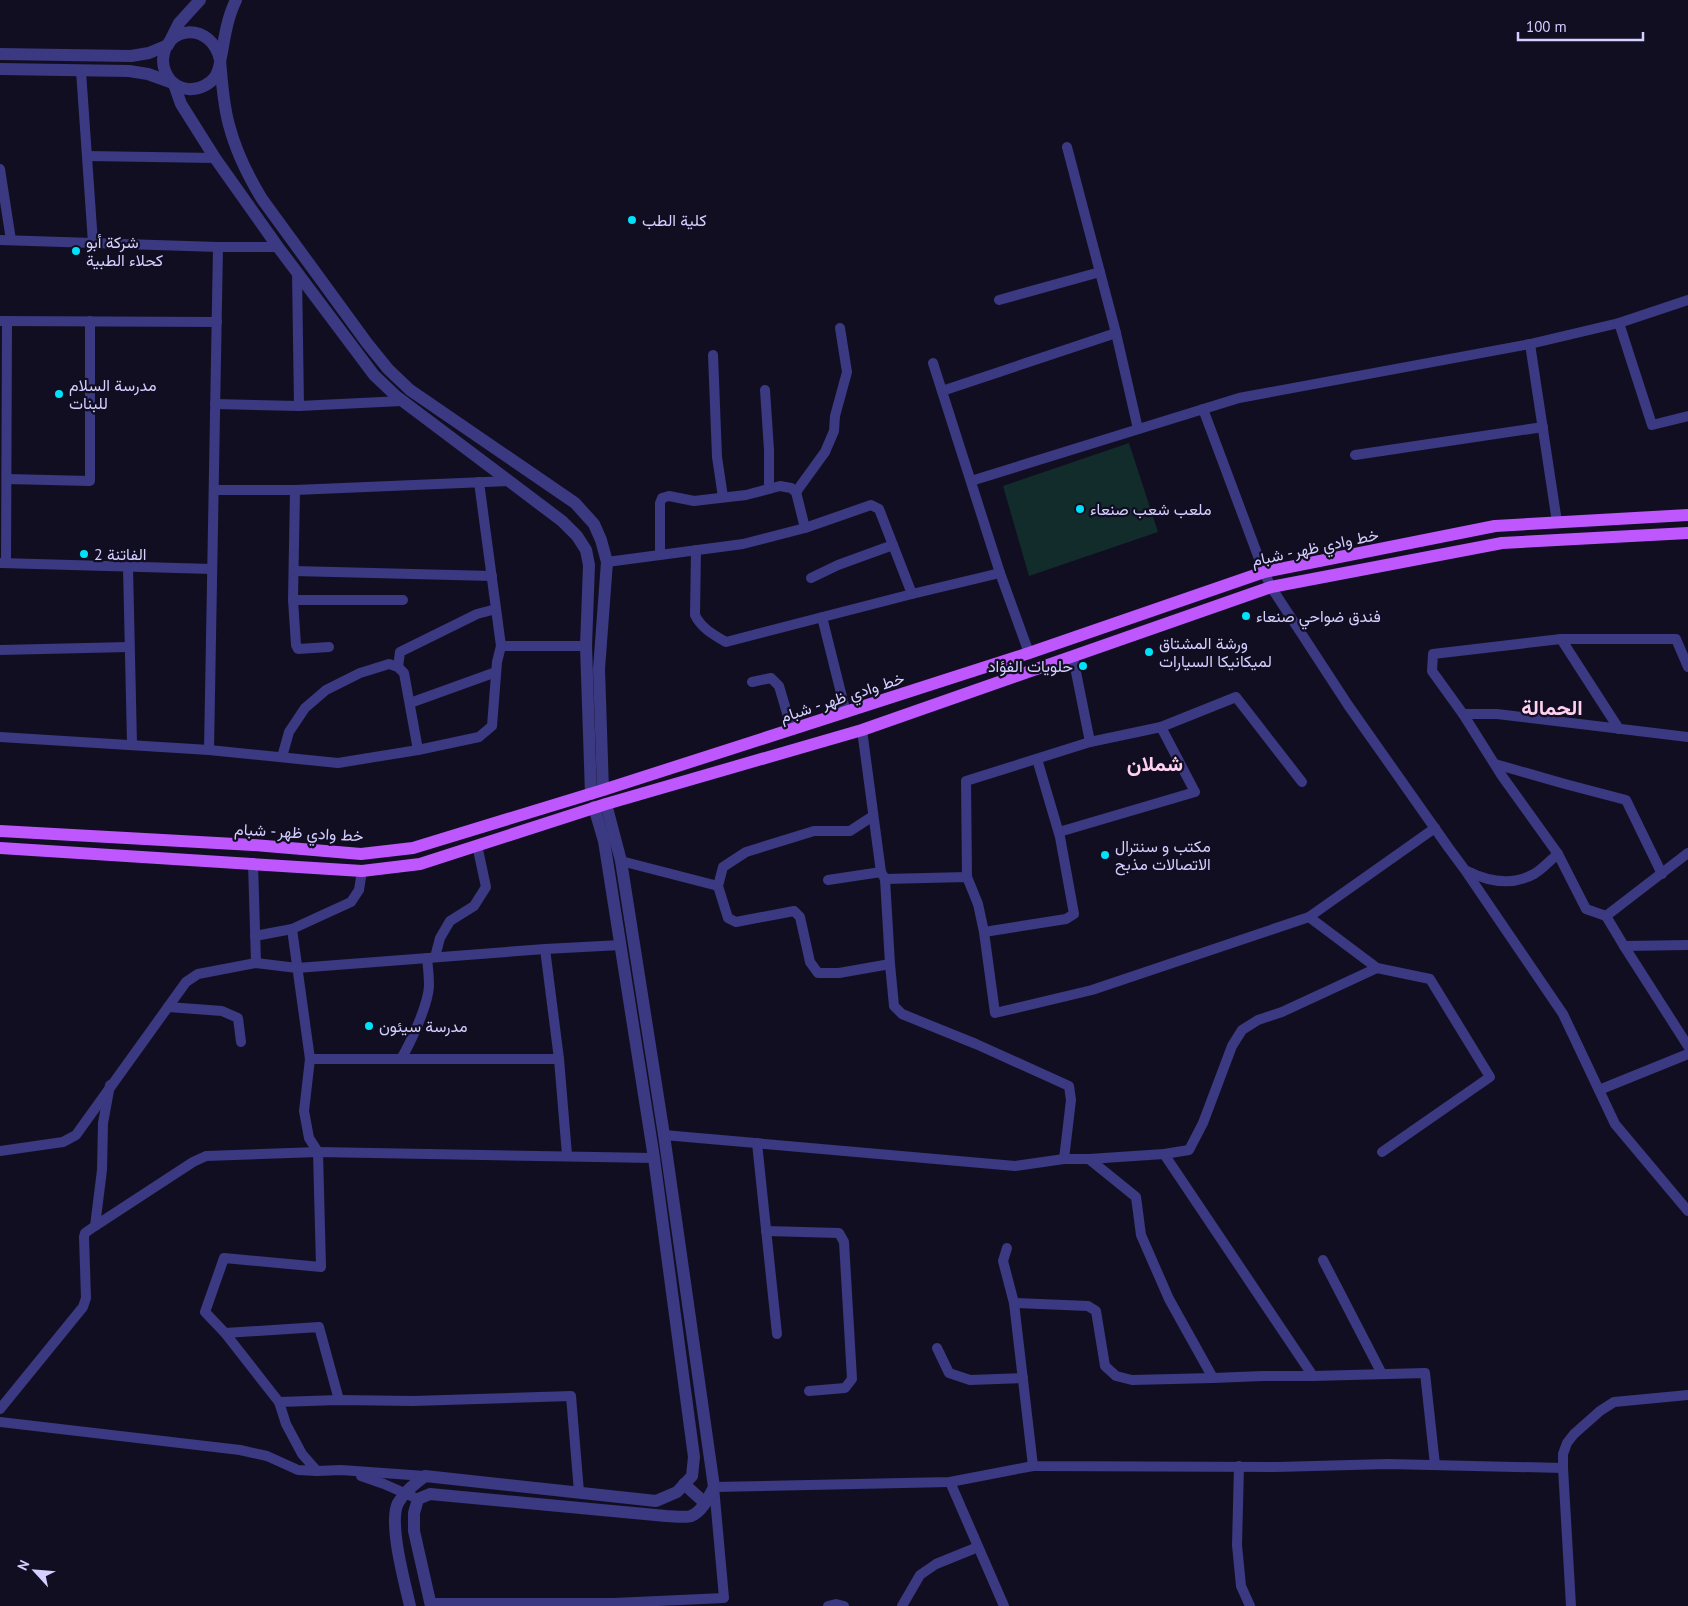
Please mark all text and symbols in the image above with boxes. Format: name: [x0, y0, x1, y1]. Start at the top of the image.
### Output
scale bar: [1518, 10, 1643, 42]
text: 100 m: [1526, 17, 1567, 36]
place label: كلية الطب: [642, 210, 707, 230]
marker: كلية الطب: [626, 214, 638, 226]
place label: شركة أبو كحلاء الطبية: [86, 232, 163, 270]
marker: شركة أبو كحلاء الطبية: [70, 245, 82, 257]
place label: مدرسة السلام للبنات: [69, 375, 156, 413]
marker: مدرسة السلام للبنات: [53, 388, 65, 400]
place label: ملعب شعب صنعاء: [1090, 499, 1211, 519]
marker: ملعب شعب صنعاء: [1074, 503, 1086, 515]
street label: خط وادي ظهر - شبام: [1250, 524, 1381, 574]
place label: الفاتنة 2: [94, 544, 146, 564]
marker: الفاتنة 2: [78, 548, 90, 560]
place label: فندق ضواحي صنعاء: [1256, 606, 1381, 630]
marker: فندق ضواحي صنعاء: [1240, 610, 1252, 622]
place label: ورشة المشتاق لميكانيكا السيارات: [1159, 633, 1272, 672]
marker: ورشة المشتاق لميكانيكا السيارات: [1143, 646, 1155, 658]
place label: حلويات الفؤاد: [988, 656, 1073, 677]
marker: حلويات الفؤاد: [1077, 660, 1089, 672]
street label: خط وادي ظهر - شبام: [777, 667, 908, 730]
district label: الحمالة: [1521, 694, 1583, 721]
district label: شملان: [1127, 750, 1183, 777]
street label: خط وادي ظهر - شبام: [234, 819, 364, 849]
place label: مكتب و سنترال الاتصالات مذبح: [1115, 836, 1211, 876]
marker: مكتب و سنترال الاتصالات مذبح: [1099, 849, 1111, 861]
place label: مدرسة سيئون: [379, 1016, 468, 1037]
marker: مدرسة سيئون: [363, 1020, 375, 1032]
north arrow: [10, 1546, 60, 1596]
text: N: [13, 1557, 33, 1573]

